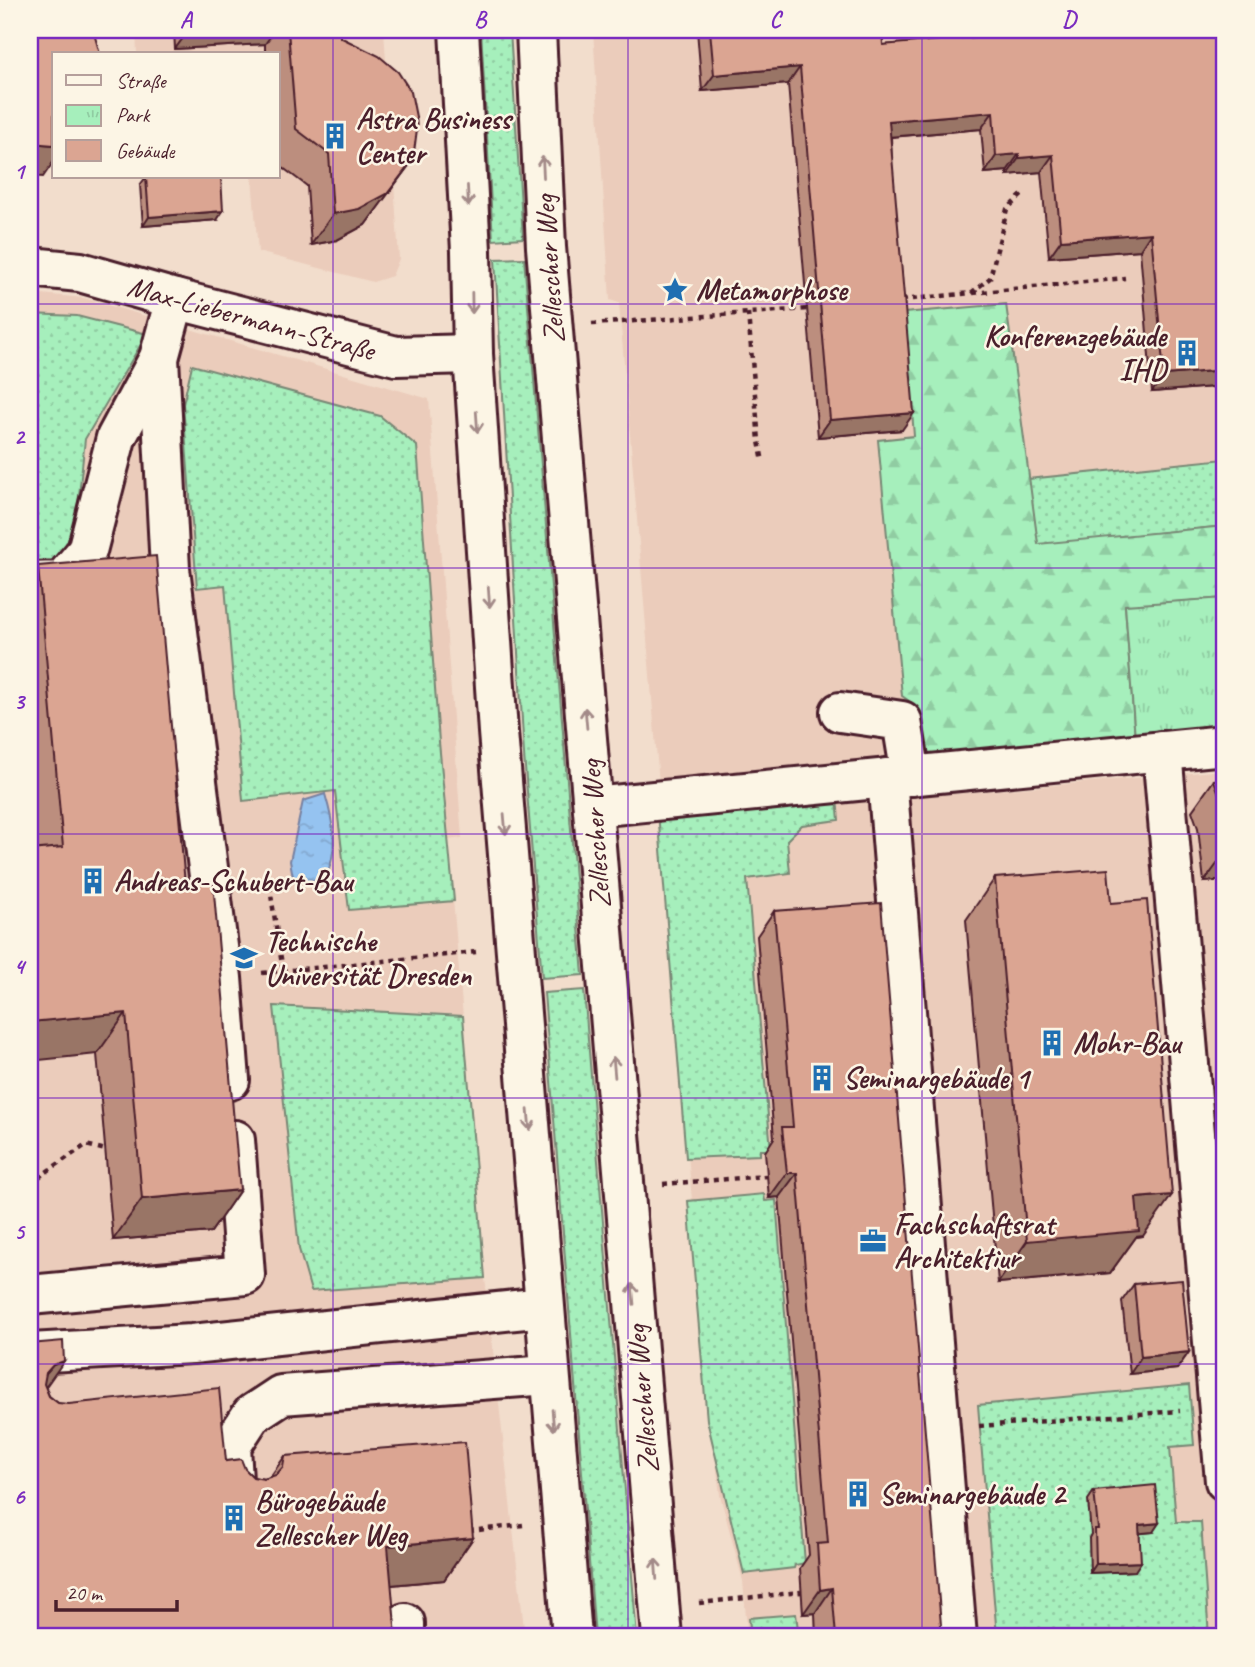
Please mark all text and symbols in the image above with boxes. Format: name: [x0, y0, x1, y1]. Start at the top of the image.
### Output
text: A: [180, 5, 194, 34]
text: B: [474, 5, 488, 34]
text: C: [770, 5, 784, 34]
text: D: [1062, 5, 1078, 34]
legend: [52, 52, 280, 178]
text: Straße: [116, 68, 168, 94]
place label: Astra Business Center: [356, 100, 514, 172]
text: Park: [116, 102, 151, 128]
building icon: Astra Business Center: [320, 121, 350, 151]
text: Gebäude: [116, 138, 175, 164]
one-way arrow: [536, 156, 549, 179]
text: 1: [14, 157, 27, 186]
one-way arrow: [461, 184, 474, 207]
street label: Zellescher Weg: [525, 192, 573, 345]
street label: Max-Liebermann-Straße: [123, 267, 381, 370]
place label: Metamorphose: [696, 271, 849, 309]
place icon: Metamorphose: [660, 275, 690, 305]
one-way arrow: [465, 291, 478, 314]
place label: Konferenzgebäude IHD: [984, 317, 1168, 389]
building icon: Konferenzgebäude IHD: [1172, 338, 1202, 368]
one-way arrow: [471, 411, 484, 434]
text: 2: [14, 422, 27, 451]
one-way arrow: [483, 585, 496, 608]
text: 3: [14, 687, 27, 716]
one-way arrow: [579, 707, 592, 730]
street label: Zellescher Weg: [571, 757, 619, 910]
one-way arrow: [499, 812, 512, 835]
place label: Andreas-Schubert-Bau: [114, 862, 355, 900]
building icon: Andreas-Schubert-Bau: [78, 866, 108, 896]
place label: Technische Universität Dresden: [265, 922, 472, 994]
school or university icon: Technische Universität Dresden: [229, 943, 259, 973]
text: 4: [14, 952, 27, 981]
place label: Mohr-Bau: [1073, 1024, 1184, 1062]
building icon: Mohr-Bau: [1037, 1028, 1067, 1058]
one-way arrow: [607, 1056, 620, 1079]
place label: Seminargebäude 1: [843, 1059, 1032, 1097]
building icon: Seminargebäude 1: [807, 1063, 837, 1093]
one-way arrow: [523, 1109, 536, 1131]
place label: Fachschaftsrat Architektiur: [894, 1205, 1057, 1277]
text: 5: [14, 1217, 26, 1246]
office icon: Fachschaftsrat Architektiur: [858, 1226, 888, 1256]
one-way arrow: [626, 1283, 639, 1305]
street label: Zellescher Weg: [616, 1322, 667, 1475]
one-way arrow: [547, 1409, 560, 1431]
place label: Seminargebäude 2: [879, 1475, 1067, 1513]
building icon: Seminargebäude 2: [843, 1479, 873, 1509]
text: 6: [14, 1482, 27, 1511]
place label: Bürogebäude Zellescher Weg: [255, 1482, 409, 1554]
building icon: Bürogebäude Zellescher Weg: [219, 1503, 249, 1533]
one-way arrow: [649, 1558, 662, 1581]
scale bar: [56, 1569, 177, 1613]
text: 20 m: [66, 1580, 104, 1606]

